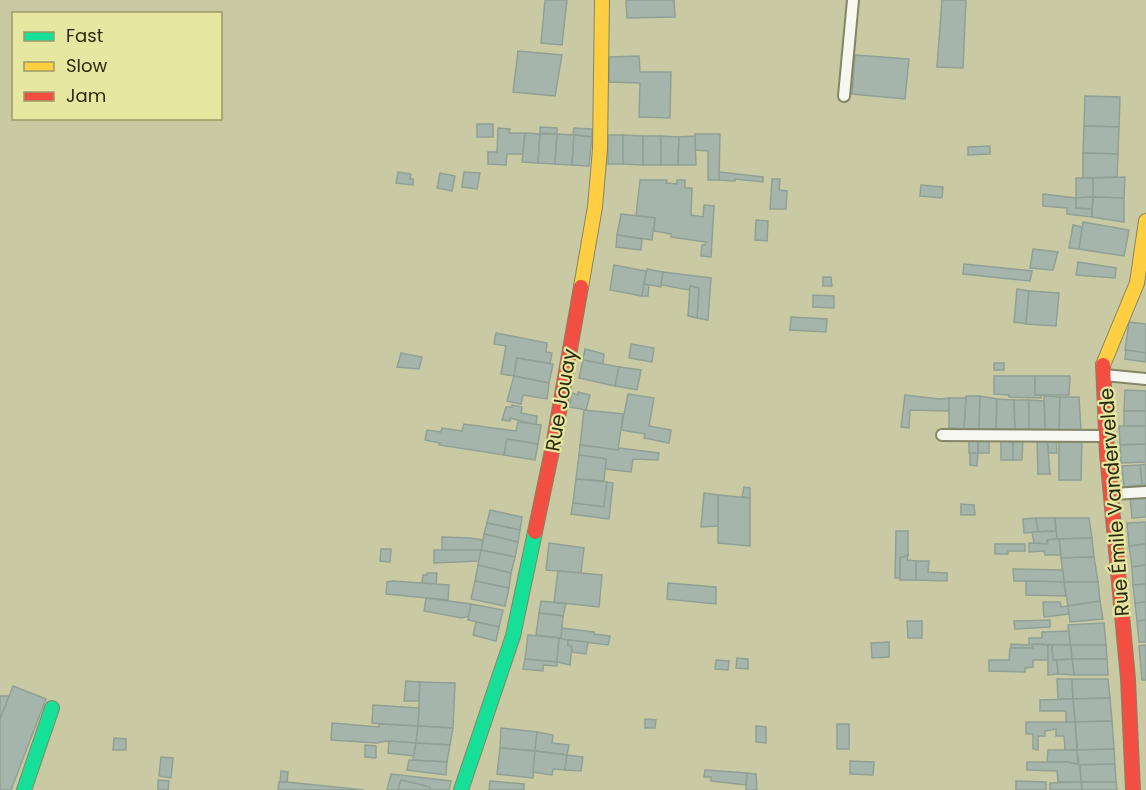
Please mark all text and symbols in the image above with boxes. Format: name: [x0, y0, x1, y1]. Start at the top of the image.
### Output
legend: [12, 12, 222, 120]
text: Fast: [66, 23, 103, 48]
text: Slow: [66, 53, 108, 78]
text: Jam: [66, 83, 106, 108]
street label: Rue Jouay: [538, 347, 584, 453]
street label: Rue Émile Vandervelde: [1092, 387, 1136, 617]

